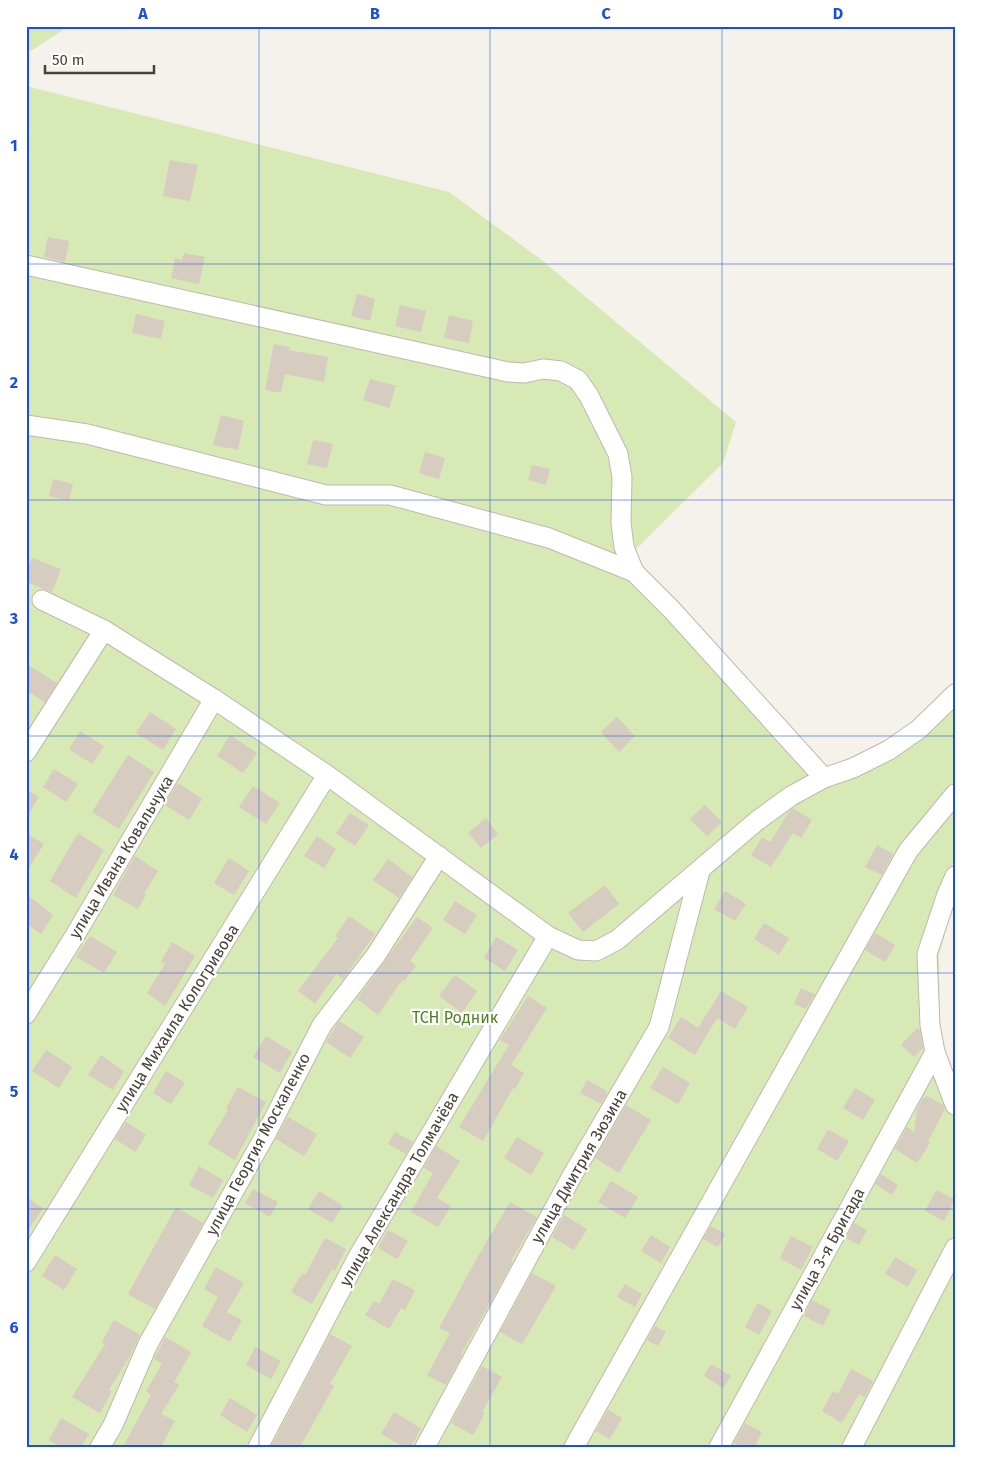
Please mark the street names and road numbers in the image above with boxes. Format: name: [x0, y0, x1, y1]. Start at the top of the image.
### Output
street label: улица Ивана Ковальчука: [65, 772, 177, 942]
street label: улица Михаила Кологривова: [111, 921, 243, 1115]
street label: улица Георгия Москаленко: [202, 1050, 314, 1238]
street label: улица Дмитрия Зюзина: [527, 1086, 631, 1246]
street label: улица Александра Толмачёва: [335, 1088, 463, 1290]
street label: улица 3-я Бригада: [785, 1184, 869, 1314]

